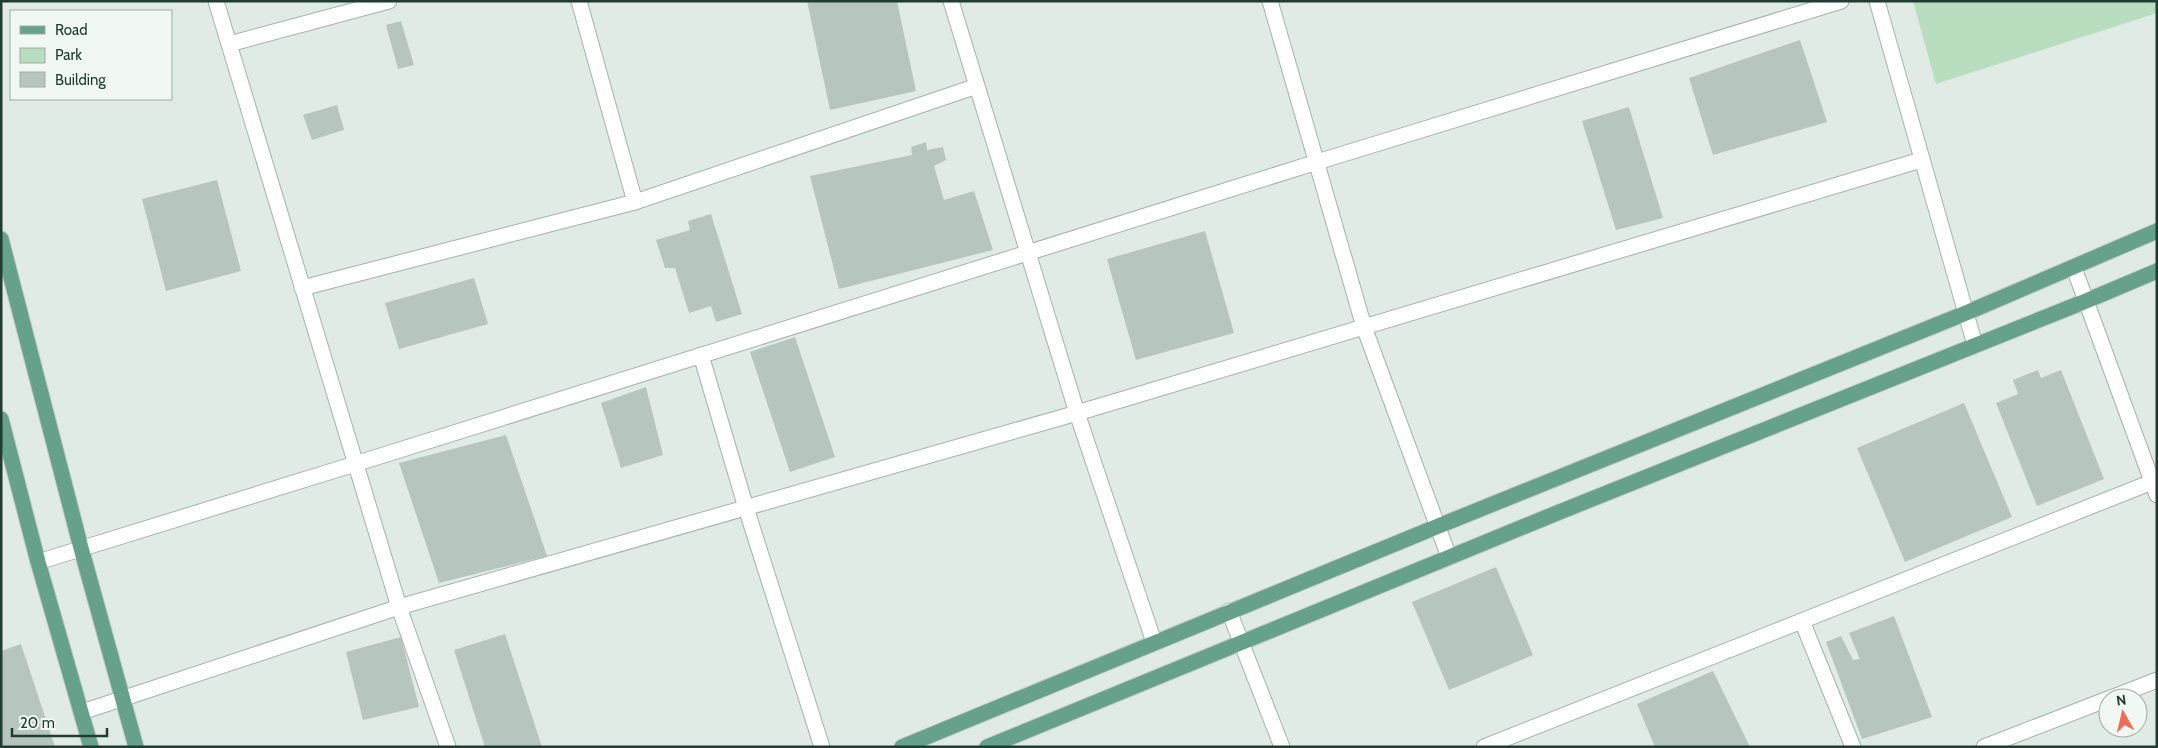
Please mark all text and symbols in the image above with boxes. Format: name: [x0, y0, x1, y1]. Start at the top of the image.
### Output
legend: [10, 10, 172, 100]
text: Road: [55, 21, 88, 39]
text: Park: [55, 46, 82, 64]
text: Building: [55, 71, 106, 89]
north arrow: [2098, 688, 2148, 738]
text: N: [2115, 691, 2127, 710]
scale bar: [12, 706, 108, 738]
text: 20 m: [20, 714, 55, 732]

